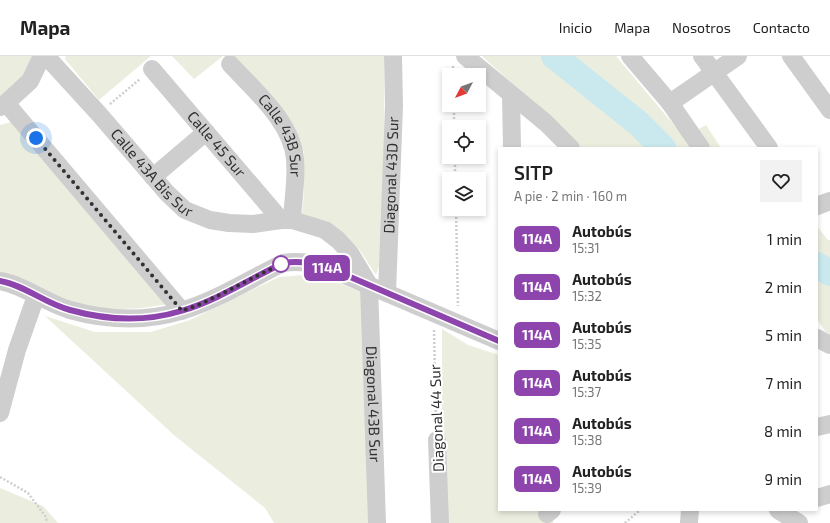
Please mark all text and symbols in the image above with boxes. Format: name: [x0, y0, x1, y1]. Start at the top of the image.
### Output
text: Mapa: [20, 16, 70, 39]
text: Inicio: [559, 19, 592, 36]
text: Mapa: [614, 19, 650, 36]
text: Nosotros: [672, 19, 731, 36]
text: Contacto: [753, 19, 810, 36]
north arrow: [442, 68, 486, 112]
map controls: [442, 68, 486, 216]
street label: Calle 43B Sur: [255, 90, 306, 177]
street label: Calle 45 Sur: [184, 107, 250, 180]
street label: Diagonal 43D Sur: [379, 116, 402, 234]
button: locate: [442, 120, 486, 164]
street label: Calle 43A Bis Sur: [108, 124, 196, 220]
your location: [26, 128, 46, 148]
button: heart: [760, 160, 802, 202]
text: SITP: [514, 161, 553, 184]
button: layers: [442, 172, 486, 216]
text: A pie · 2 min · 160 m: [514, 188, 627, 204]
text: Autobús: [572, 222, 632, 240]
text: 114A: [522, 230, 552, 247]
text: 1 min: [767, 230, 802, 248]
text: 15:31: [572, 240, 600, 256]
unlabelled marker: [272, 255, 290, 273]
line badge: 114A: [299, 255, 355, 281]
text: 114A: [312, 259, 342, 276]
text: Autobús: [572, 270, 632, 288]
text: 114A: [522, 278, 552, 295]
text: 2 min: [765, 278, 802, 296]
text: 15:32: [572, 288, 602, 304]
text: Autobús: [572, 318, 632, 336]
text: 114A: [522, 326, 552, 343]
text: 5 min: [765, 326, 802, 344]
text: 15:35: [572, 336, 602, 352]
street label: Diagonal 43B Sur: [363, 346, 385, 463]
street label: Diagonal 44 Sur: [425, 364, 447, 472]
text: Autobús: [572, 366, 632, 384]
text: 114A: [522, 374, 552, 391]
text: 7 min: [765, 374, 802, 392]
text: 15:37: [572, 384, 601, 400]
text: Autobús: [572, 414, 632, 432]
text: 114A: [522, 422, 552, 439]
text: 8 min: [764, 422, 802, 440]
text: 15:38: [572, 432, 603, 448]
text: Autobús: [572, 462, 632, 480]
text: 114A: [522, 470, 552, 487]
text: 9 min: [764, 470, 802, 488]
text: 15:39: [572, 480, 602, 496]

